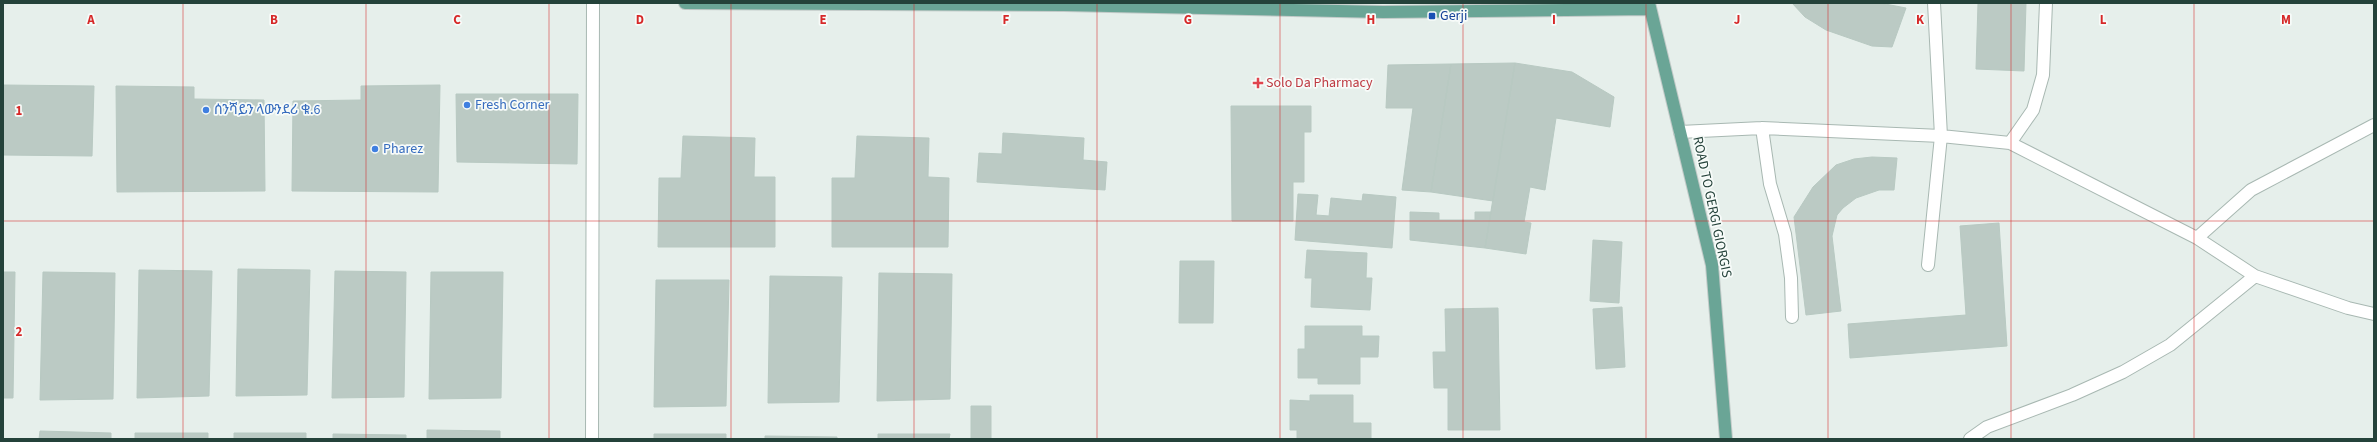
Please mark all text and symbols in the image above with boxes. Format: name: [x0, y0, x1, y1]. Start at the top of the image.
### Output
place label: Gerji: [1440, 6, 1467, 26]
text: A: [86, 11, 95, 29]
text: B: [270, 11, 278, 29]
text: C: [453, 11, 461, 29]
text: D: [636, 11, 644, 29]
text: E: [819, 11, 827, 29]
text: F: [1003, 11, 1010, 29]
text: G: [1184, 11, 1192, 29]
text: H: [1367, 11, 1375, 29]
marker: Gerji: [1427, 11, 1437, 21]
text: I: [1552, 11, 1556, 29]
text: J: [1734, 11, 1740, 29]
text: K: [1916, 11, 1925, 29]
text: L: [2100, 11, 2107, 29]
text: M: [2281, 11, 2291, 29]
place label: Solo Da Pharmacy: [1266, 73, 1373, 93]
marker: Solo Da Pharmacy: [1253, 78, 1263, 88]
place label: Fresh Corner: [475, 95, 550, 115]
place label: ሰንሻይን ላውንደሪ ቁ.6: [214, 100, 321, 120]
marker: Fresh Corner: [462, 100, 472, 110]
text: 1: [16, 102, 23, 120]
marker: ሰንሻይን ላውንደሪ ቁ.6: [201, 105, 211, 115]
street label: ROAD TO GERGI GIORGIS: [1687, 135, 1737, 279]
place label: Pharez: [383, 139, 423, 159]
marker: Pharez: [370, 144, 380, 154]
text: 2: [16, 323, 23, 341]

